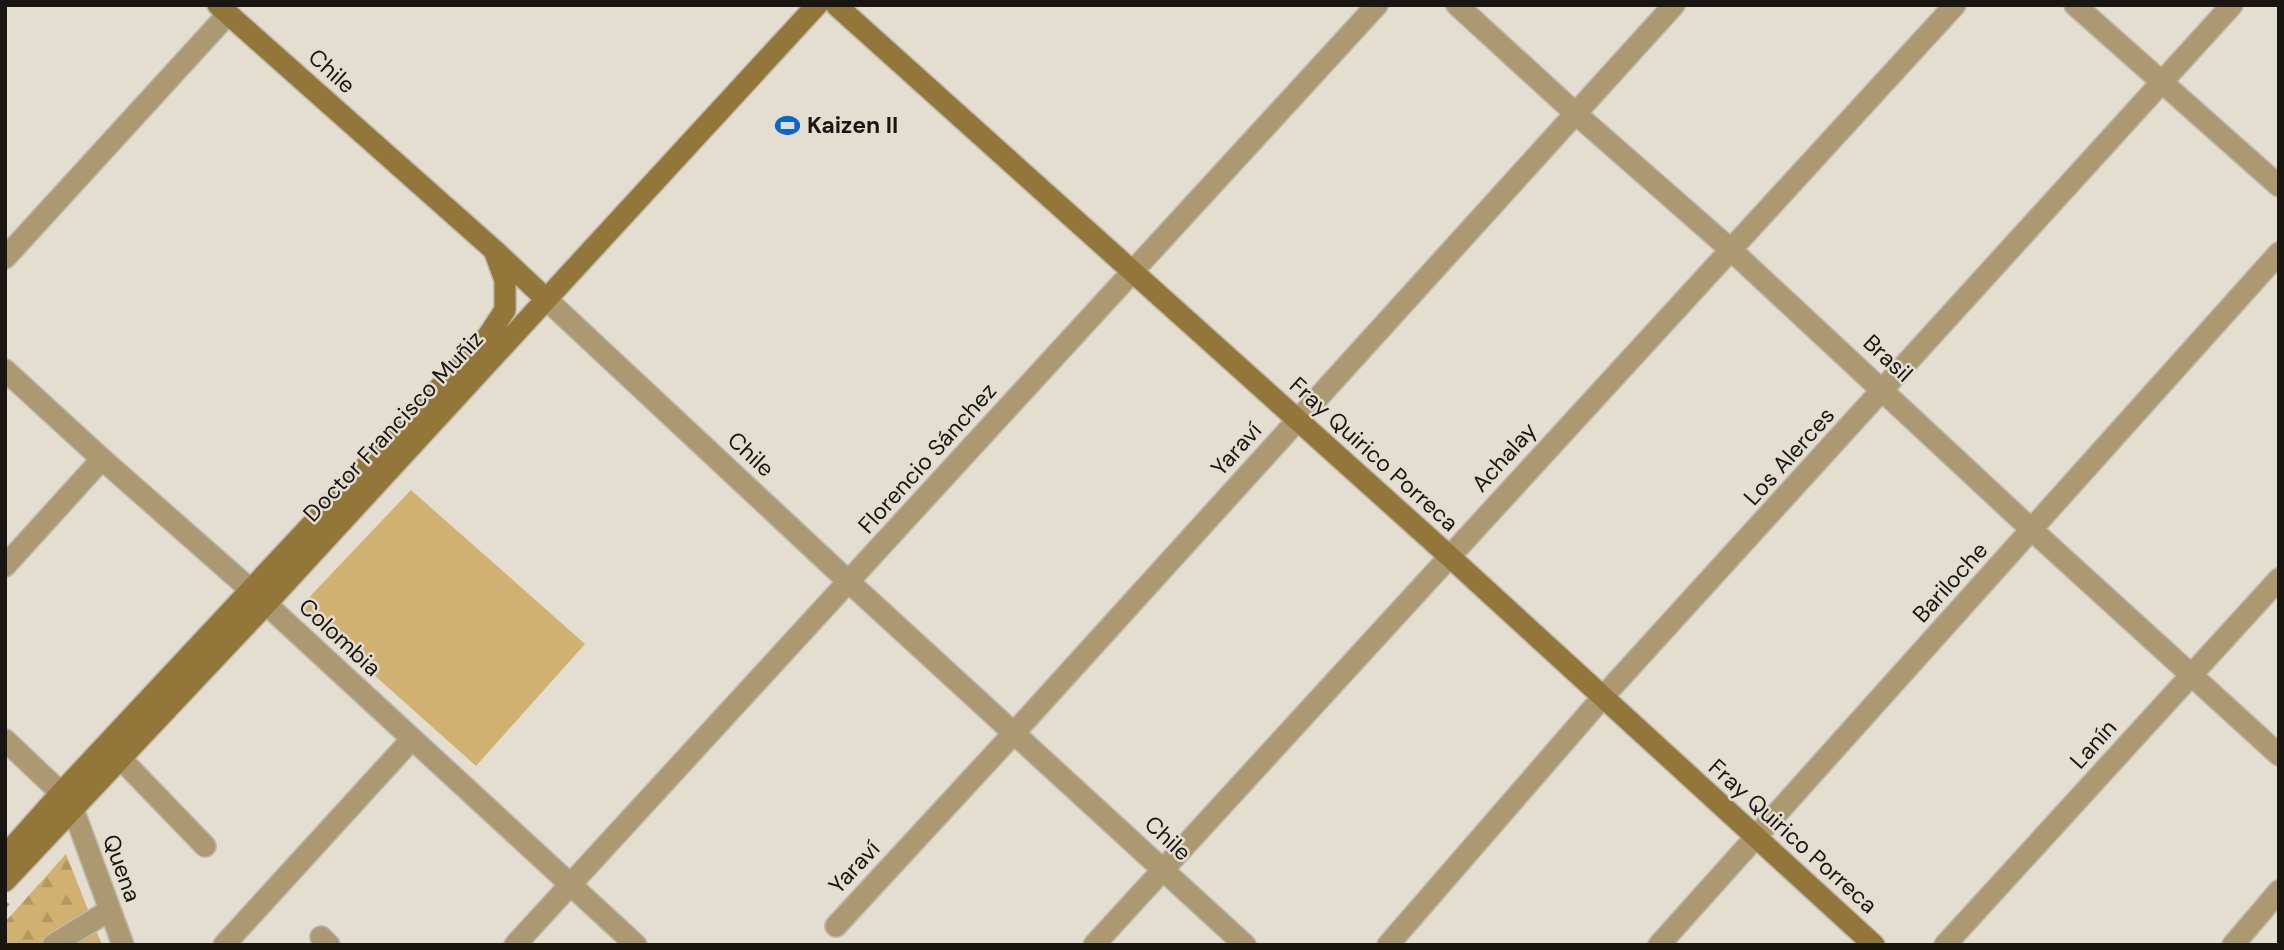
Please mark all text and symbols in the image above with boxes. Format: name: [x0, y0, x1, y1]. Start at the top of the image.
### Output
street label: Chile: [302, 42, 362, 100]
place label: Kaizen II: [807, 110, 898, 140]
sports icon: Kaizen II: [773, 111, 801, 139]
street label: Doctor Francisco Muñiz: [297, 324, 489, 528]
street label: Brasil: [1857, 328, 1919, 388]
street label: Fray Quirico Porreca: [1283, 370, 1465, 538]
street label: Florencio Sánchez: [851, 376, 1003, 540]
street label: Los Alerces: [1737, 401, 1841, 511]
street label: Yaraví: [1204, 415, 1268, 482]
street label: Achalay: [1465, 416, 1543, 498]
street label: Chile: [721, 425, 781, 483]
street label: Bariloche: [1906, 535, 1994, 629]
street label: Colombia: [293, 591, 387, 683]
street label: Lanín: [2063, 713, 2123, 775]
street label: Fray Quirico Porreca: [1702, 752, 1884, 920]
street label: Chile: [1138, 809, 1198, 867]
street label: Quena: [96, 830, 148, 906]
street label: Yaraví: [822, 833, 887, 900]

